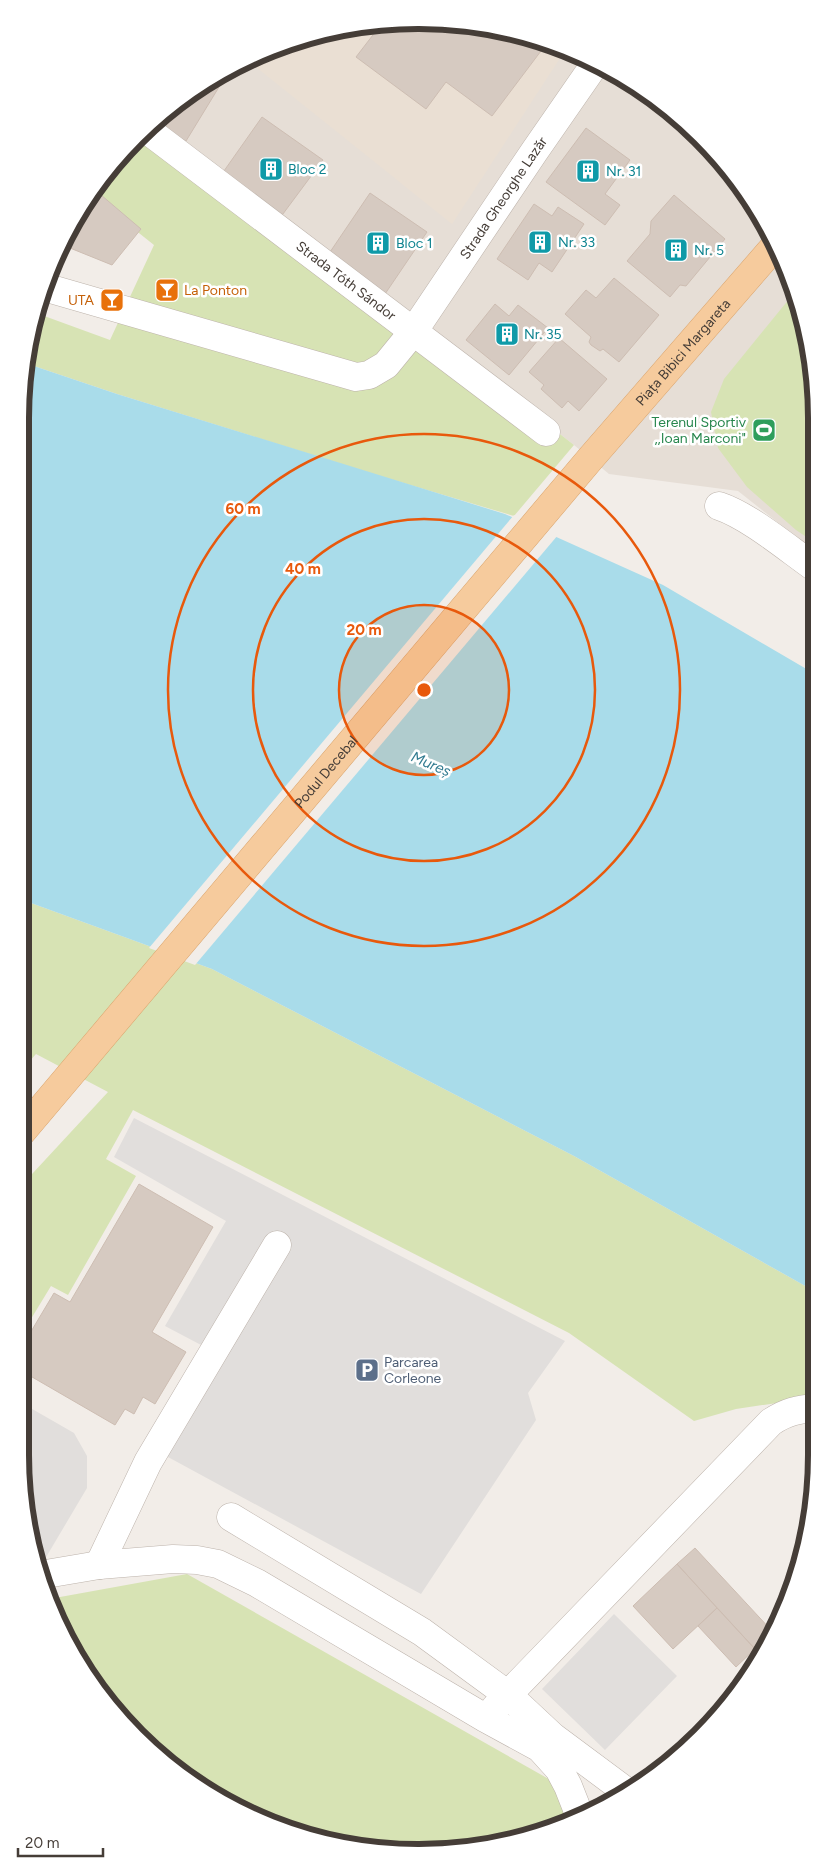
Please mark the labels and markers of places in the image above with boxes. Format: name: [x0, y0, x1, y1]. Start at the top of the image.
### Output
building icon: Bloc 2: [258, 156, 284, 182]
building icon: Nr. 31: [575, 158, 601, 184]
place label: Bloc 2: [288, 161, 327, 178]
place label: Nr. 31: [606, 163, 641, 180]
building icon: Nr. 33: [527, 229, 553, 255]
building icon: Bloc 1: [365, 230, 391, 256]
place label: Nr. 33: [558, 234, 595, 251]
place label: Bloc 1: [396, 235, 433, 252]
building icon: Nr. 5: [663, 237, 689, 263]
place label: Nr. 5: [694, 242, 724, 259]
bar icon: La Ponton: [154, 277, 180, 303]
place label: La Ponton: [184, 282, 247, 299]
bar icon: UTA: [99, 287, 125, 313]
place label: UTA: [68, 292, 95, 309]
building icon: Nr. 35: [494, 321, 520, 347]
place label: Nr. 35: [524, 326, 562, 343]
place label: Terenul Sportiv ,,Ioan Marconi": [651, 414, 747, 447]
sports icon: Terenul Sportiv ,,Ioan Marconi": [751, 417, 777, 443]
centre of rings: [415, 681, 433, 699]
place label: Parcarea Corleone: [384, 1354, 442, 1387]
parking icon: Parcarea Corleone: [354, 1357, 380, 1383]

